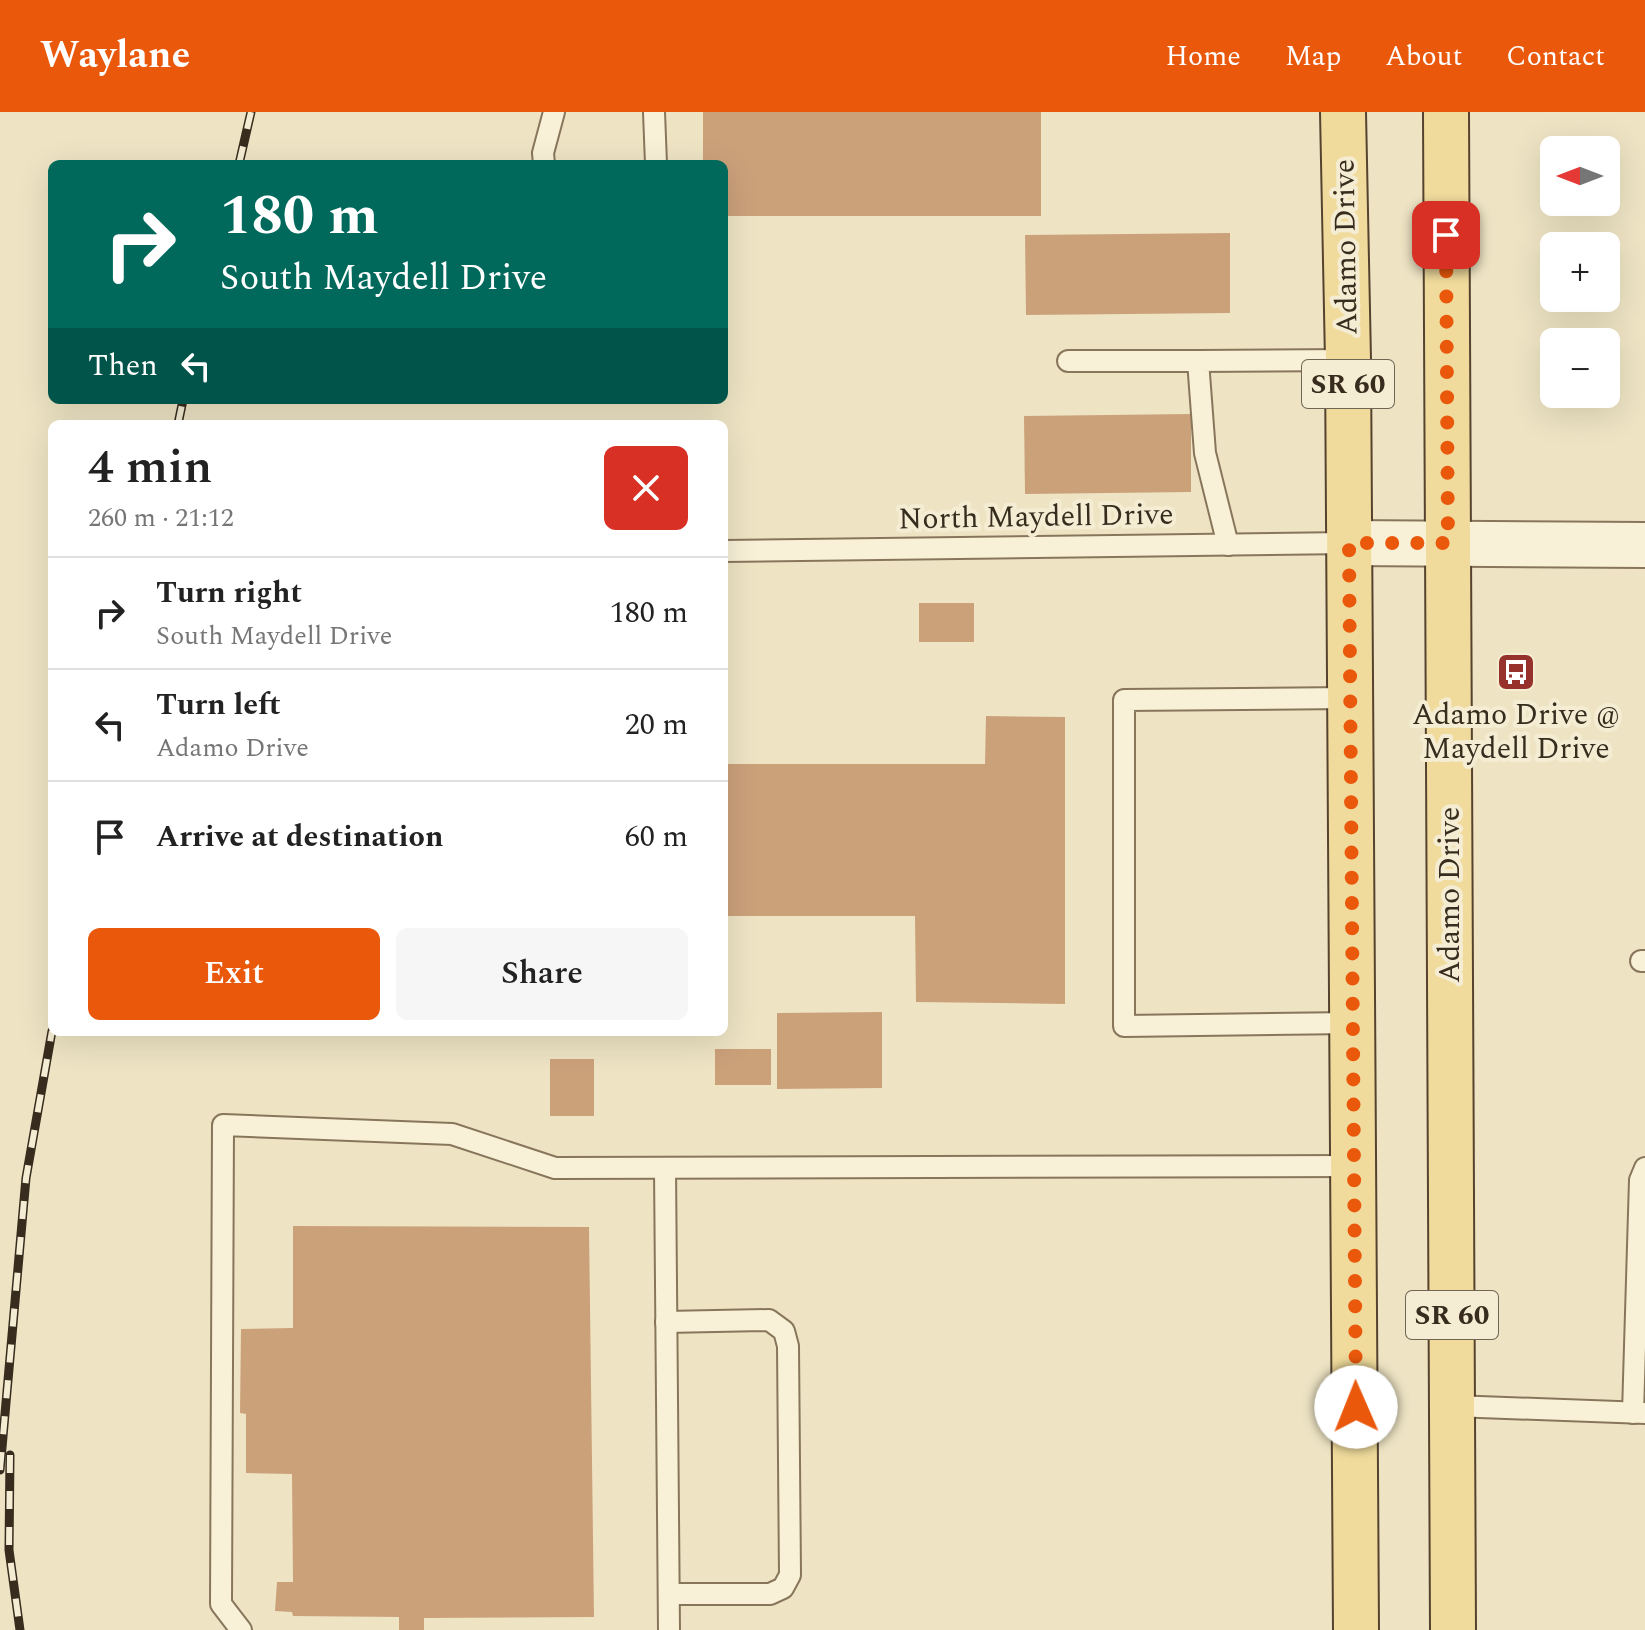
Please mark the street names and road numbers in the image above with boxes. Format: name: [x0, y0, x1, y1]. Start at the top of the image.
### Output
street label: Adamo Drive: [1321, 158, 1371, 336]
road number: SR 60: [1302, 360, 1394, 408]
street label: North Maydell Drive: [898, 492, 1174, 542]
street label: Adamo Drive: [1427, 807, 1473, 983]
road number: SR 60: [1406, 1291, 1498, 1339]

